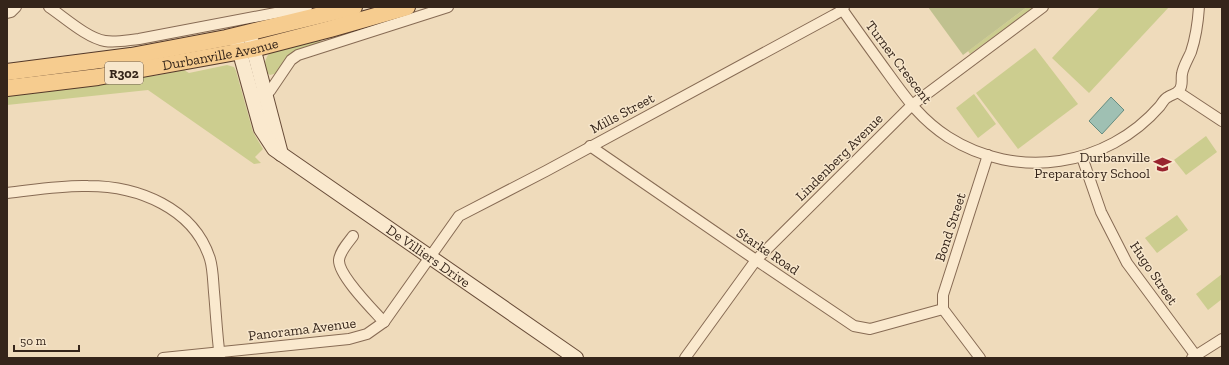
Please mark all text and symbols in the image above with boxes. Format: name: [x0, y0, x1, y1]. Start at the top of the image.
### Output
street label: Turner Crescent: [862, 17, 936, 108]
street label: Durbanville Avenue: [161, 35, 281, 74]
road number: R302: [105, 62, 143, 84]
street label: Mills Street: [587, 89, 658, 137]
street label: Lindenberg Avenue: [792, 110, 887, 205]
place label: Durbanville Preparatory School: [1034, 149, 1150, 182]
school or university icon: Durbanville Preparatory School: [1153, 155, 1173, 175]
street label: Bond Street: [931, 190, 970, 264]
street label: De Villiers Drive: [383, 221, 474, 291]
street label: Starke Road: [733, 224, 803, 279]
street label: Hugo Street: [1126, 238, 1182, 309]
street label: Panorama Avenue: [247, 314, 357, 345]
scale bar: [14, 327, 79, 353]
text: 50 m: [20, 334, 47, 348]

